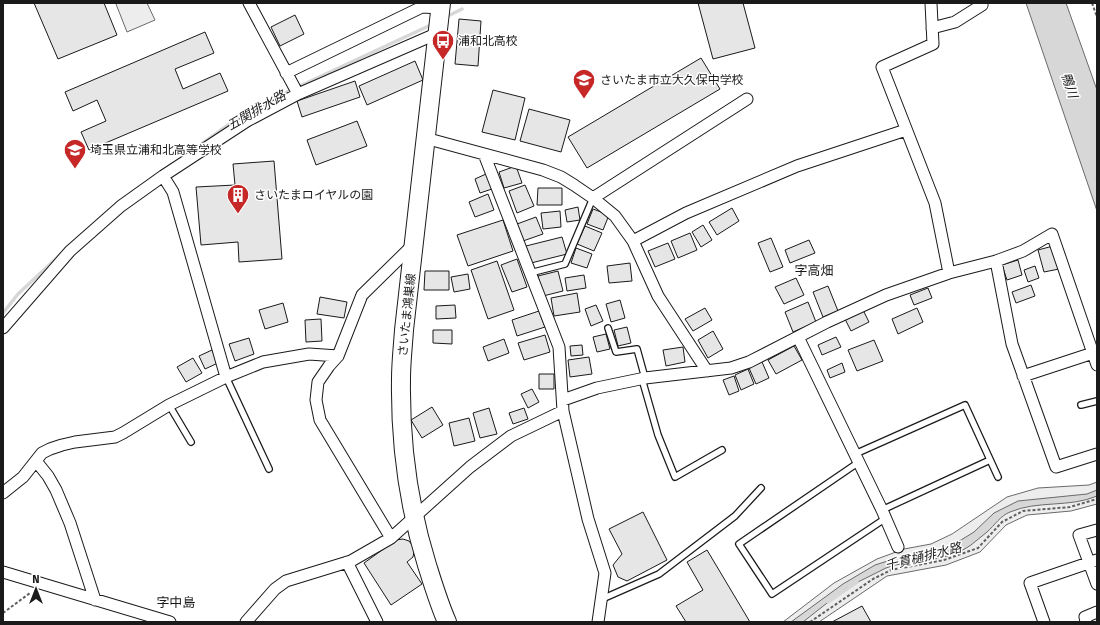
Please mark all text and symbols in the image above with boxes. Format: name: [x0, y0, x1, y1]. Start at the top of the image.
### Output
bus stop icon: 浦和北高校: [430, 28, 456, 61]
place label: 浦和北高校: [458, 34, 518, 48]
school or university icon: さいたま市立大久保中学校: [571, 67, 597, 100]
water label: 鴨川: [1058, 70, 1081, 102]
place label: さいたま市立大久保中学校: [600, 73, 744, 87]
water label: 五関排水路: [224, 87, 289, 133]
school or university icon: 埼玉県立浦和北高等学校: [62, 137, 88, 170]
place label: 埼玉県立浦和北高等学校: [90, 143, 222, 157]
building icon: さいたまロイヤルの園: [225, 182, 251, 215]
place label: さいたまロイヤルの園: [254, 188, 373, 202]
district label: 字高畑: [794, 263, 834, 278]
street label: さいたま鴻巣線: [396, 273, 418, 357]
water label: 千貫樋排水路: [883, 540, 964, 573]
north arrow: [16, 569, 56, 609]
text: N: [32, 573, 40, 586]
district label: 字中島: [156, 595, 196, 610]

